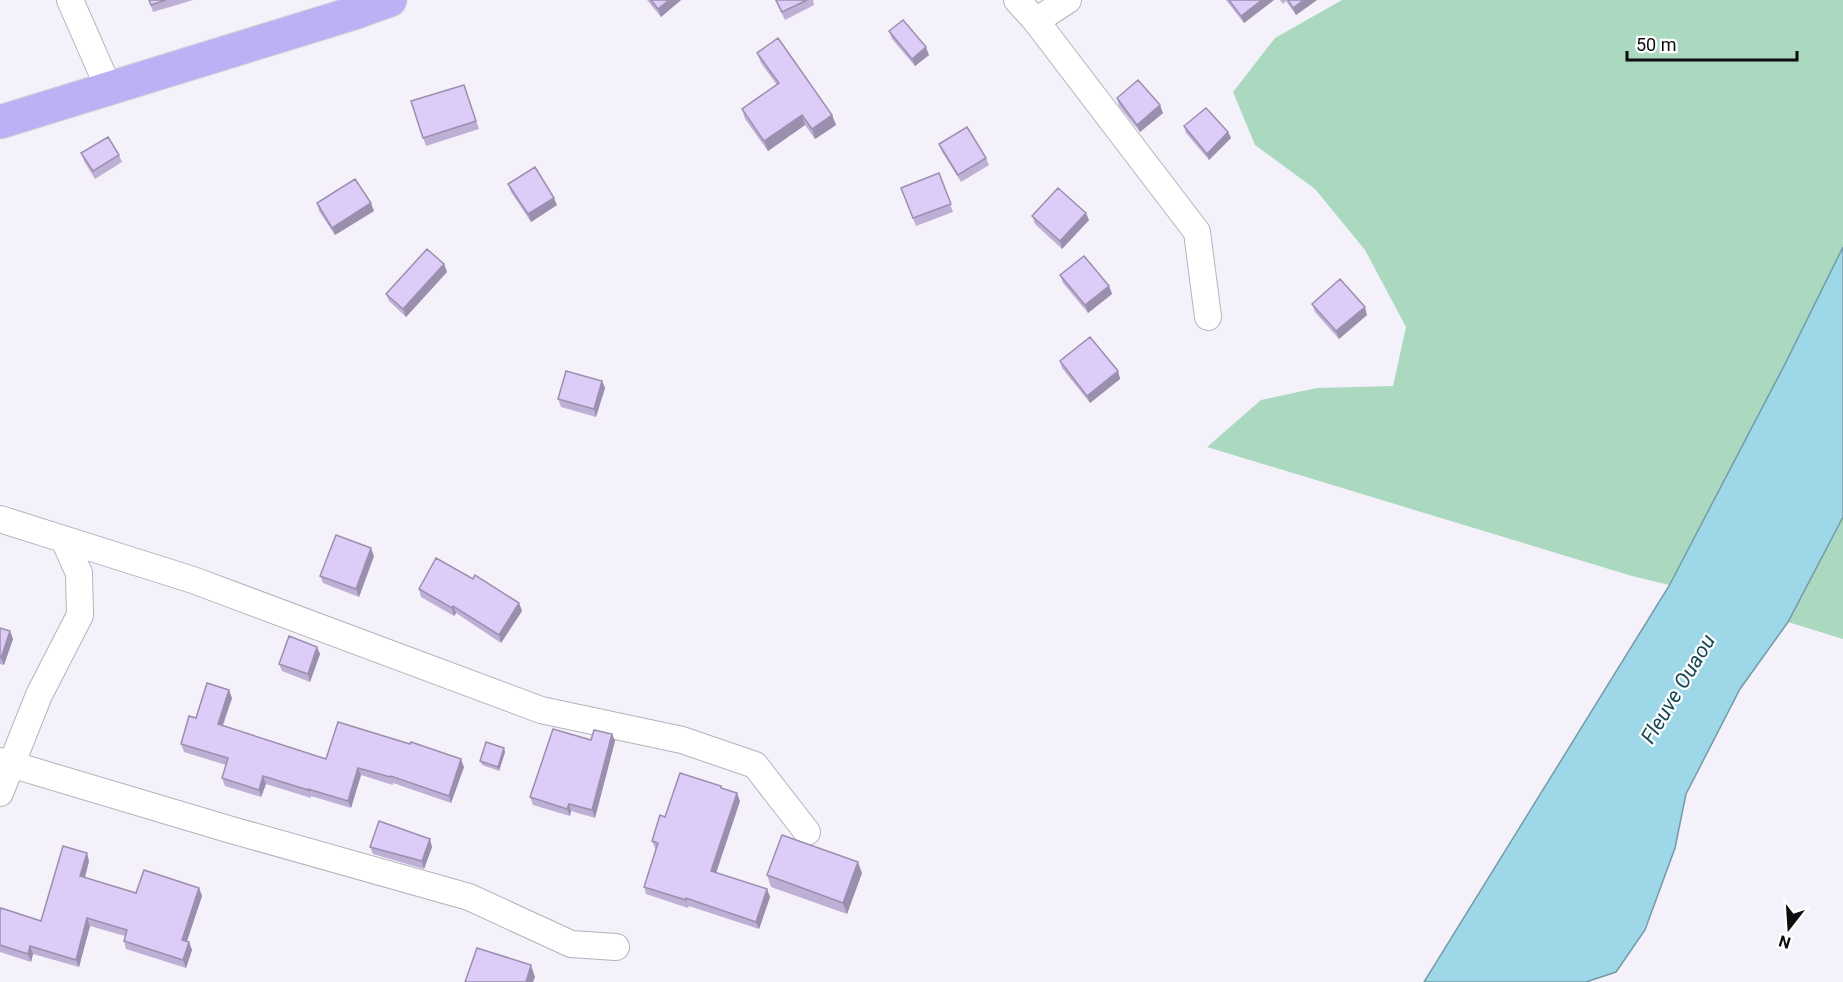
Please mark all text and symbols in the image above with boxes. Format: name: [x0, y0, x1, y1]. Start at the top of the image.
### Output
scale bar: [1627, 24, 1796, 62]
text: 50 m: [1636, 34, 1676, 55]
water label: Fleuve Ouaou: [1636, 630, 1720, 748]
north arrow: [1759, 898, 1819, 958]
text: N: [1777, 931, 1793, 953]

